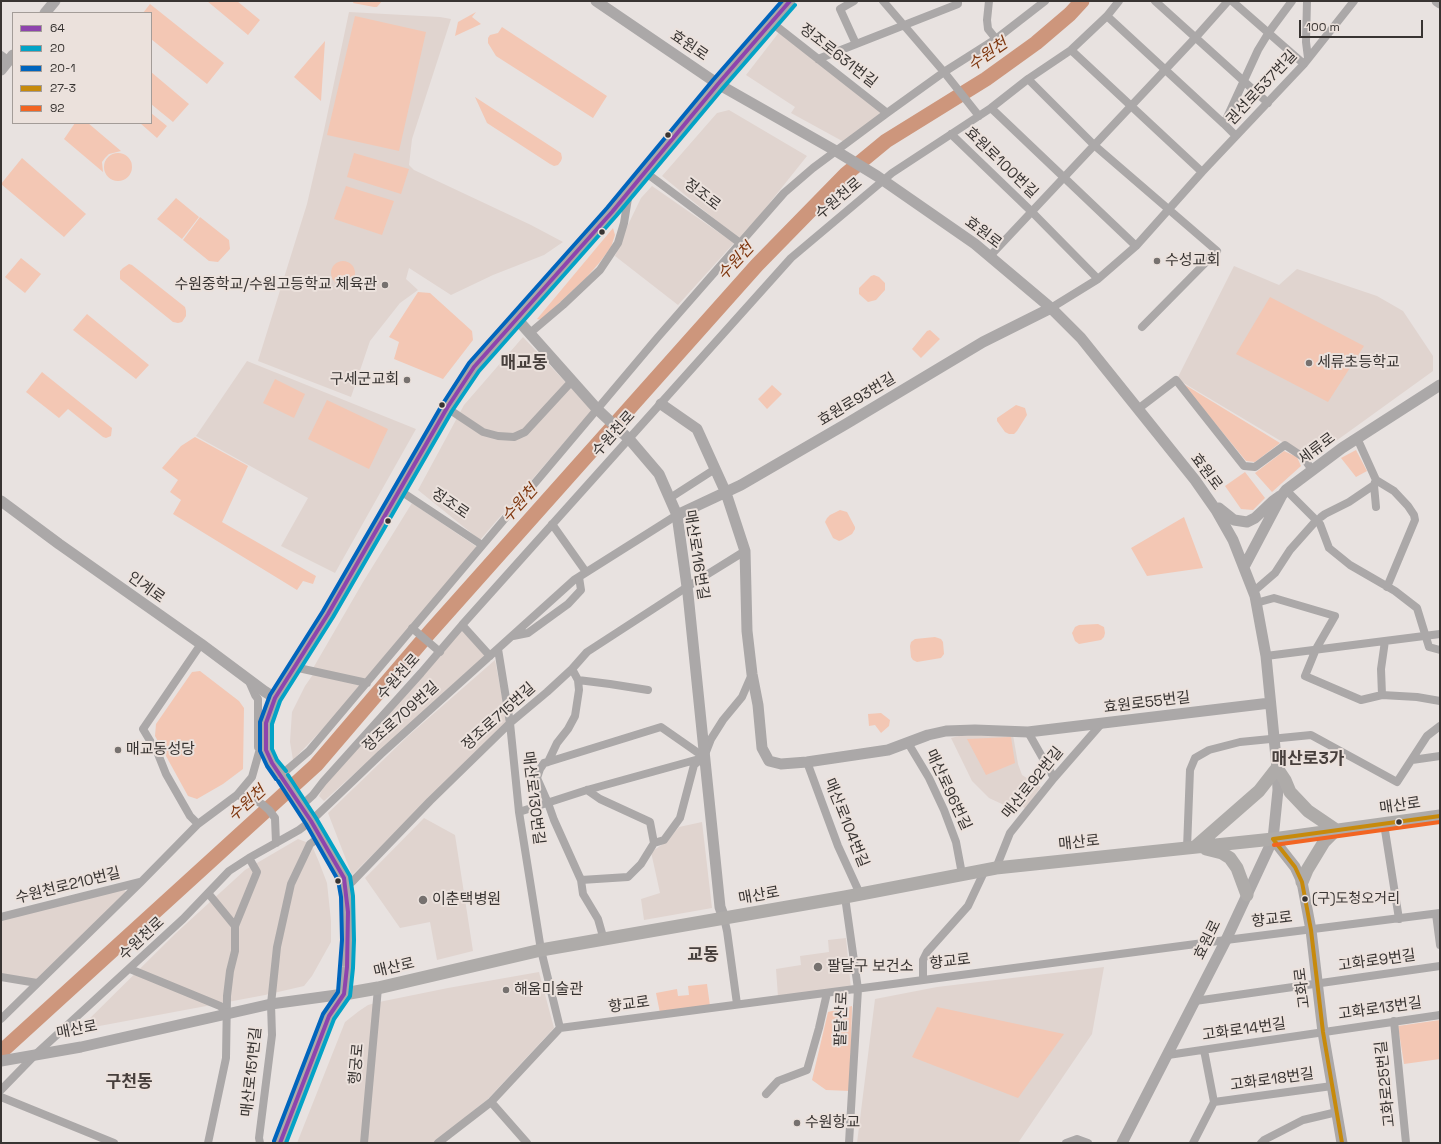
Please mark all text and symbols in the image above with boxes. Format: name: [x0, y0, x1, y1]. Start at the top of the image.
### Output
legend: [12, 12, 152, 124]
scale bar: [1301, 12, 1425, 38]
text: 100 m: [1306, 19, 1340, 35]
text: 64: [50, 20, 65, 36]
street label: 정조로631번길: [796, 20, 880, 92]
street label: 효원로: [667, 27, 711, 65]
water label: 수원천: [964, 34, 1012, 76]
text: 20: [50, 40, 65, 56]
street label: 권선로537번길: [1223, 47, 1301, 129]
text: 20-1: [50, 60, 75, 76]
text: 27-3: [50, 80, 76, 96]
text: 92: [50, 100, 65, 116]
street label: 효원로100번길: [961, 124, 1041, 202]
unlabelled marker: [663, 130, 673, 140]
street label: 수원천로: [812, 174, 866, 224]
street label: 정조로: [680, 175, 724, 215]
street label: 효원로: [961, 213, 1005, 253]
unlabelled marker: [597, 227, 607, 237]
water label: 수원천: [714, 239, 758, 285]
place label: 수성교회: [1165, 252, 1220, 270]
marker: 수성교회: [1152, 256, 1162, 266]
place label: 수원중학교/수원고등학교 체육관: [174, 276, 377, 294]
marker: 수원중학교/수원고등학교 체육관: [380, 280, 390, 290]
district label: 매교동: [501, 353, 547, 373]
place label: 세류초등학교: [1317, 354, 1400, 372]
marker: 세류초등학교: [1304, 358, 1314, 368]
street label: 효원로93번길: [815, 370, 899, 430]
place label: 구세군교회: [330, 371, 399, 389]
marker: 구세군교회: [402, 375, 412, 385]
unlabelled marker: [437, 400, 447, 410]
street label: 수원천로: [589, 407, 639, 461]
street label: 세류로: [1295, 429, 1339, 469]
street label: 효원로: [1186, 450, 1226, 494]
water label: 수원천: [498, 481, 542, 527]
street label: 정조로: [428, 485, 472, 523]
street label: 매산로116번길: [680, 509, 712, 601]
unlabelled marker: [383, 516, 393, 526]
street label: 인계로: [124, 569, 168, 607]
street label: 수원천로: [374, 650, 424, 704]
street label: 정조로709번길: [359, 678, 443, 756]
street label: 정조로715번길: [459, 679, 539, 755]
street label: 효원로55번길: [1103, 689, 1191, 717]
place label: 매교동성당: [126, 741, 195, 759]
street label: 매산로92번길: [999, 743, 1067, 823]
marker: 매교동성당: [113, 745, 123, 755]
street label: 매산로96번길: [921, 747, 975, 833]
district label: 매산로3가: [1272, 749, 1344, 769]
street label: 매산로130번길: [518, 750, 548, 846]
street label: 매산로104번길: [820, 776, 872, 870]
water label: 수원천: [224, 782, 270, 826]
street label: 매산로: [1378, 794, 1422, 818]
unlabelled marker: [1394, 817, 1404, 827]
street label: 매산로: [1057, 832, 1101, 854]
street label: 수원천로210번길: [14, 864, 122, 908]
unlabelled marker: [333, 876, 343, 886]
street label: 매산로: [737, 884, 781, 908]
place label: 이춘택병원: [432, 891, 501, 909]
place label: (구)도청오거리: [1312, 891, 1400, 907]
marker: 이춘택병원: [417, 894, 429, 906]
marker: (구)도청오거리: [1300, 894, 1310, 904]
street label: 향교로: [1250, 909, 1294, 931]
street label: 수원천로: [116, 914, 168, 964]
street label: 효원로: [1191, 917, 1225, 963]
district label: 교동: [687, 945, 719, 965]
street label: 고화로9번길: [1337, 947, 1417, 975]
street label: 향교로: [928, 951, 972, 973]
street label: 매산로: [372, 955, 416, 981]
place label: 팔달구 보건소: [827, 958, 914, 976]
marker: 팔달구 보건소: [812, 961, 824, 973]
street label: 고화로: [1292, 966, 1314, 1010]
place label: 해움미술관: [514, 981, 583, 999]
marker: 해움미술관: [501, 985, 511, 995]
street label: 팔달산로: [832, 991, 852, 1047]
street label: 향교로: [607, 993, 651, 1017]
street label: 고화로13번길: [1337, 994, 1423, 1024]
street label: 고화로14번길: [1201, 1015, 1287, 1045]
street label: 매산로: [55, 1017, 99, 1043]
street label: 매산로151번길: [238, 1026, 266, 1118]
street label: 고화로25번길: [1373, 1040, 1399, 1128]
street label: 행궁로: [346, 1043, 368, 1085]
street label: 고화로18번길: [1229, 1065, 1315, 1095]
district label: 구천동: [106, 1072, 152, 1092]
place label: 수원항교: [805, 1114, 860, 1132]
marker: 수원항교: [792, 1118, 802, 1128]

